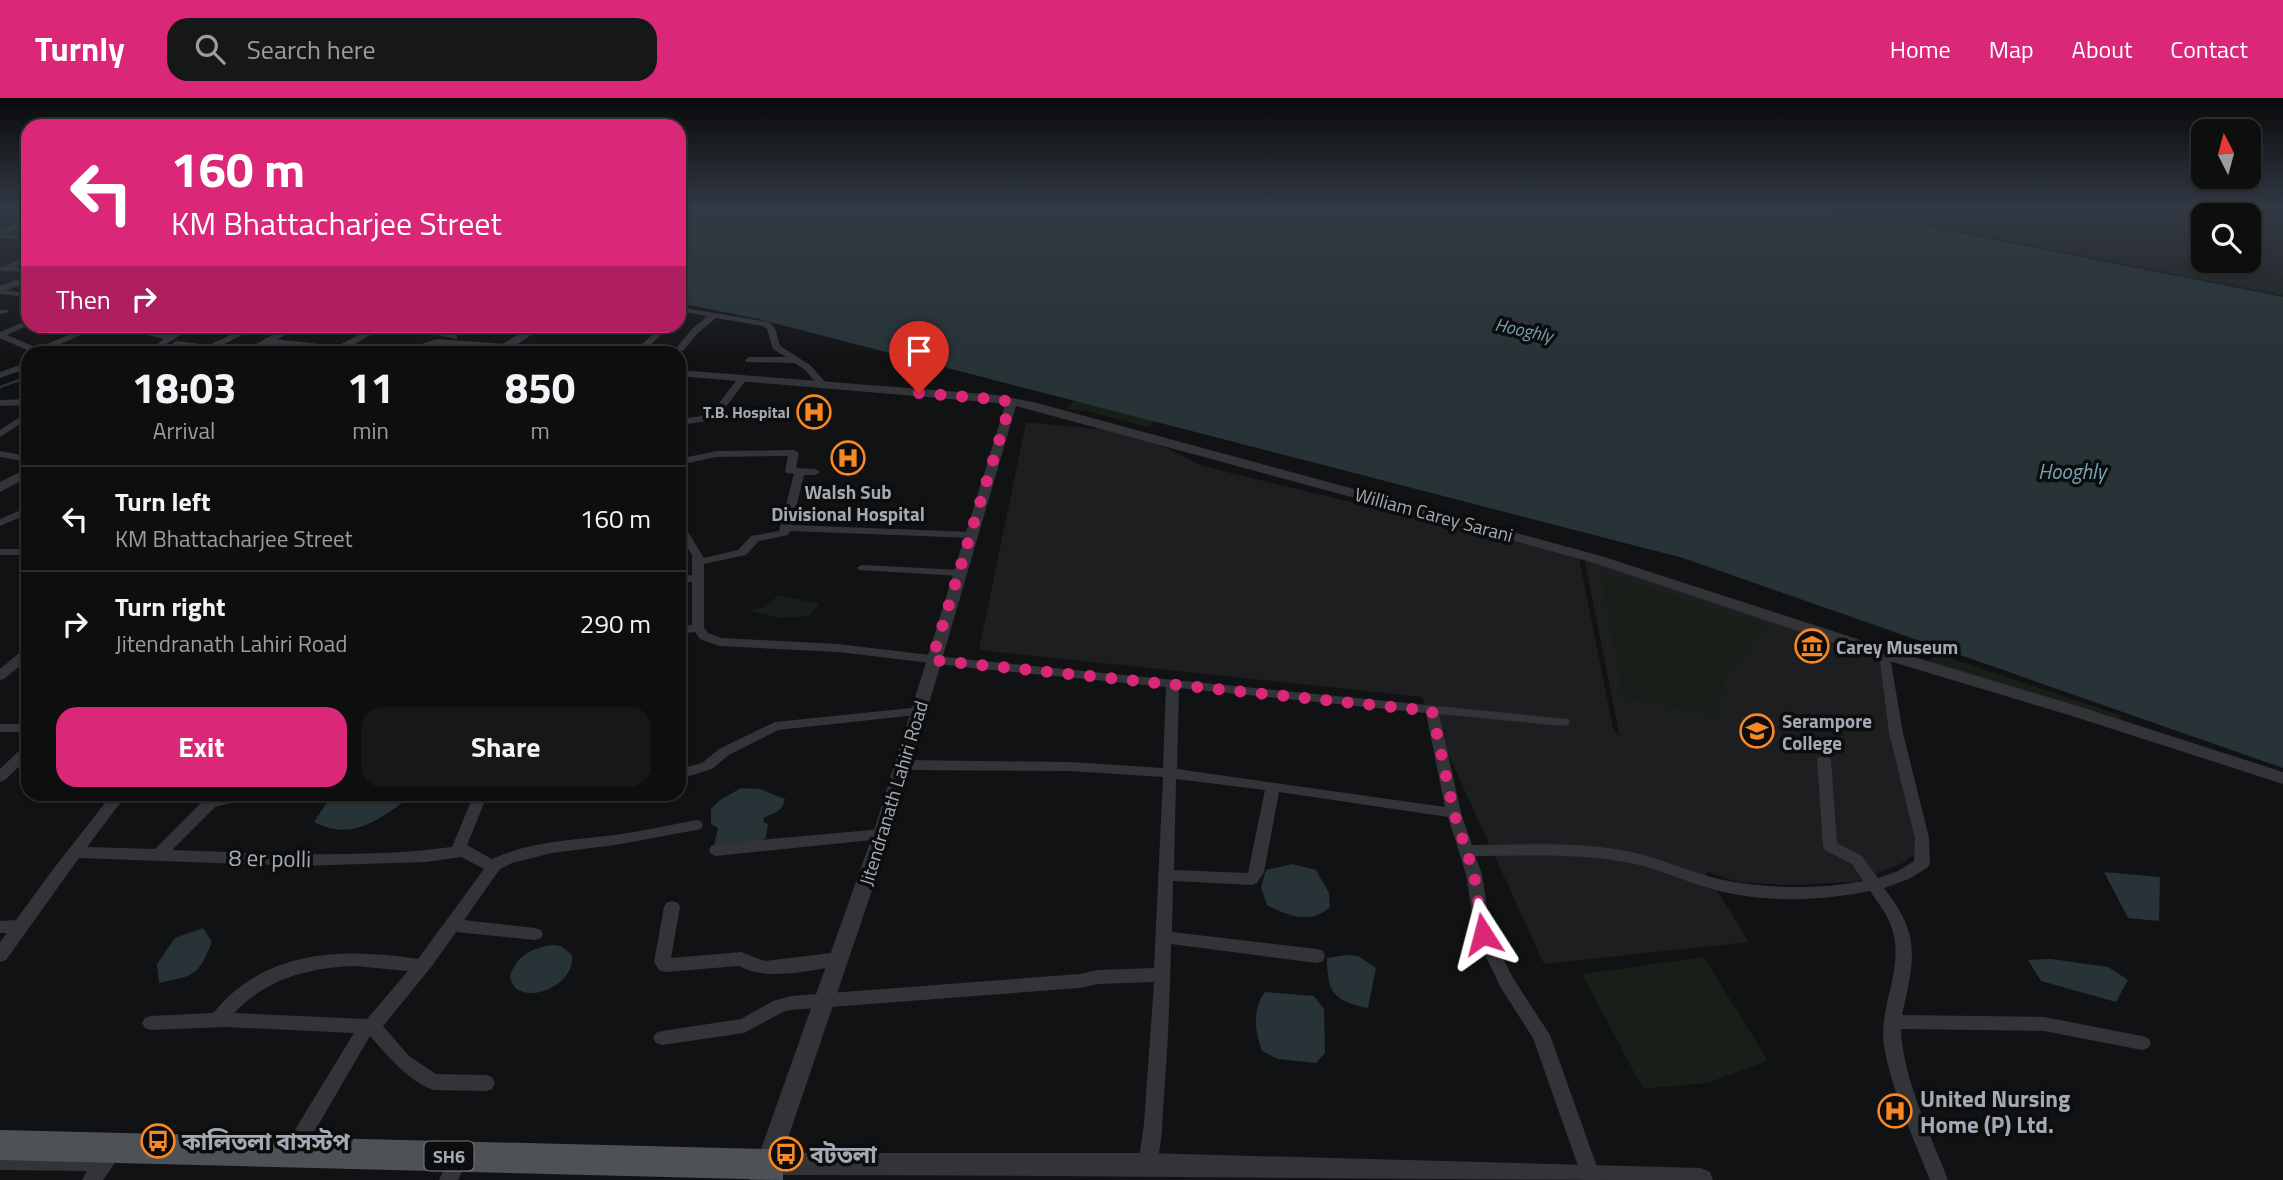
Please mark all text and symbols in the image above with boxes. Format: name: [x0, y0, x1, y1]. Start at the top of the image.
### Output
search box: [167, 18, 657, 81]
text: Turnly: [35, 24, 125, 74]
icon: search: [191, 30, 229, 68]
text: Search here: [247, 30, 376, 69]
text: Home: [1890, 31, 1951, 67]
text: Map: [1989, 31, 2034, 67]
text: About: [2072, 31, 2132, 67]
text: Contact: [2170, 31, 2248, 67]
north arrow: [2191, 119, 2261, 189]
map controls: [2191, 119, 2261, 273]
text: 160 m: [171, 131, 305, 206]
icon: left: [56, 147, 147, 238]
text: KM Bhattacharjee Street: [171, 199, 502, 247]
button: search: [2191, 203, 2261, 273]
text: Then: [56, 280, 111, 319]
icon: right: [125, 280, 163, 318]
water label: Hooghly: [1493, 311, 1557, 350]
pin: [889, 321, 949, 393]
icon: arrive: [900, 332, 938, 370]
text: 18:03: [132, 355, 236, 419]
text: 11: [347, 355, 394, 419]
text: 850: [505, 355, 575, 419]
hospital icon: T.B. Hospital: [795, 393, 833, 431]
place label: T.B. Hospital: [703, 400, 790, 424]
text: Arrival: [153, 413, 215, 448]
text: min: [352, 413, 389, 448]
text: m: [530, 413, 550, 448]
hospital icon: Walsh Sub Divisional Hospital: [829, 439, 867, 477]
water label: Hooghly: [2038, 455, 2109, 487]
place label: Walsh Sub Divisional Hospital: [771, 477, 925, 528]
street label: William Carey Sarani: [1352, 479, 1516, 549]
text: Turn left: [115, 482, 210, 521]
text: 160 m: [580, 499, 651, 538]
icon: left: [56, 500, 94, 538]
text: KM Bhattacharjee Street: [115, 521, 353, 556]
text: Turn right: [115, 587, 226, 626]
text: 290 m: [580, 604, 651, 643]
icon: right: [56, 605, 94, 643]
text: Jitendranath Lahiri Road: [115, 626, 348, 661]
museum icon: Carey Museum: [1793, 627, 1831, 665]
place label: Carey Museum: [1836, 632, 1958, 661]
street label: Jitendranath Lahiri Road: [851, 697, 935, 889]
place label: Serampore College: [1782, 706, 1872, 757]
button: Exit: [56, 707, 347, 787]
button: Share: [361, 707, 651, 787]
school or university icon: Serampore College: [1738, 712, 1776, 750]
street label: 8 er polli: [228, 840, 312, 876]
position arrow: [1446, 897, 1520, 971]
place label: United Nursing Home (P) Ltd.: [1920, 1081, 2070, 1142]
hospital icon: United Nursing Home (P) Ltd.: [1876, 1092, 1914, 1130]
bus stop icon: কালিতলা বাসস্টপ: [139, 1122, 177, 1160]
place label: কালিতলা বাসস্টপ: [181, 1124, 351, 1159]
bus stop icon: বটতলা: [767, 1135, 805, 1173]
place label: বটতলা: [809, 1137, 877, 1172]
road number: SH6: [424, 1142, 474, 1170]

